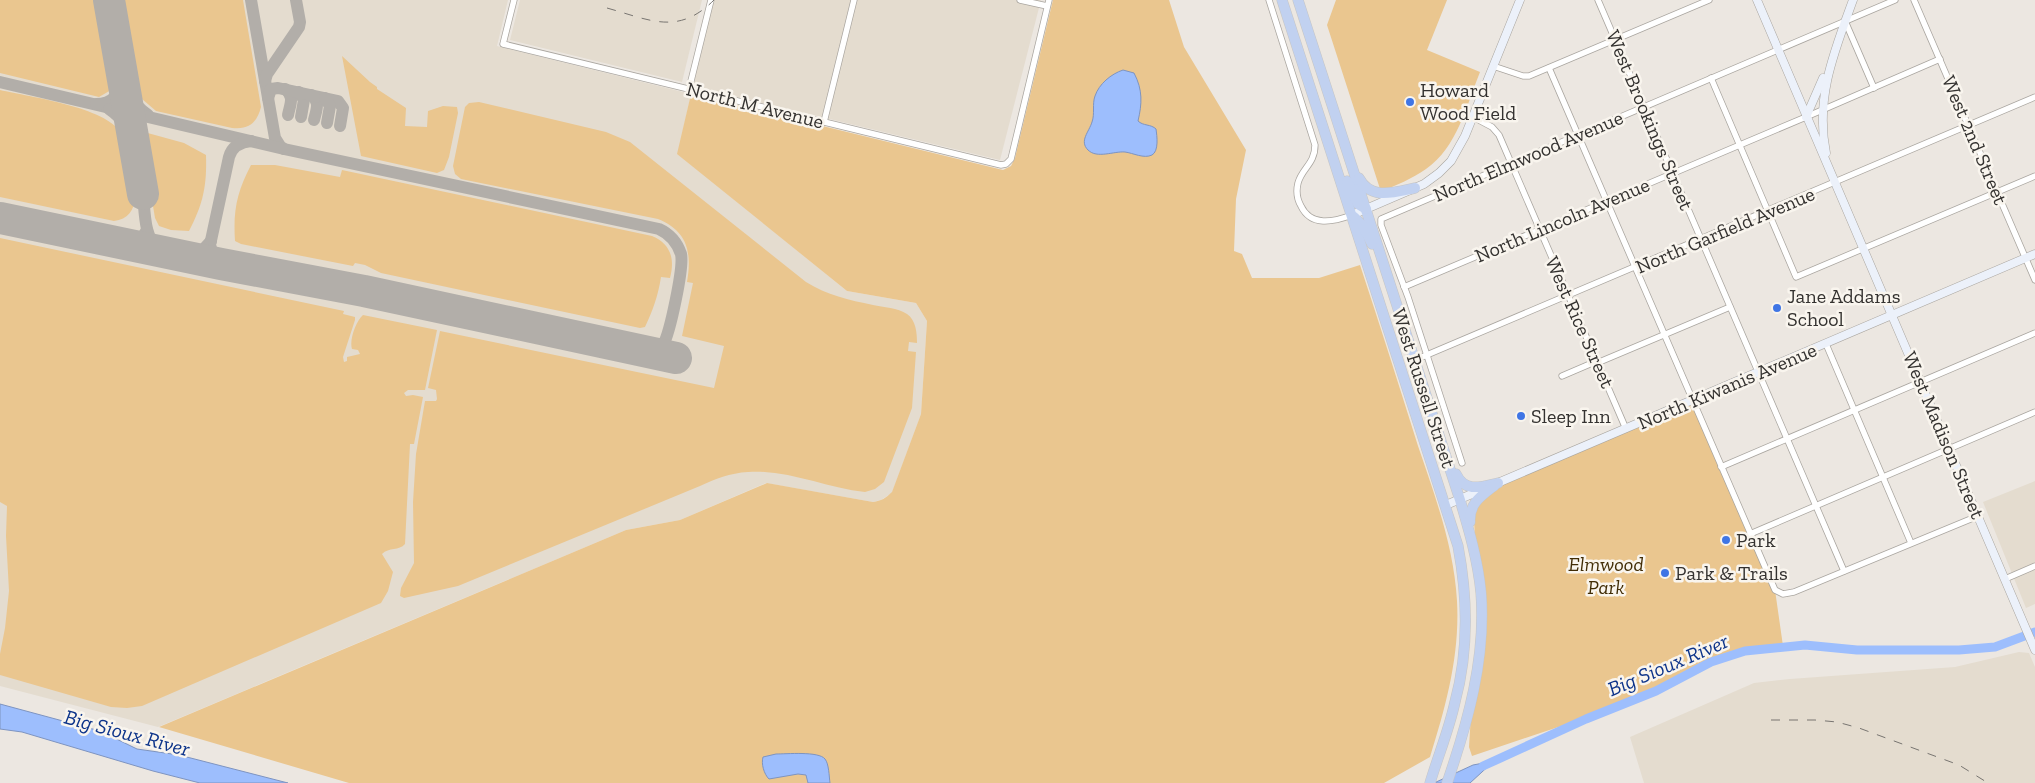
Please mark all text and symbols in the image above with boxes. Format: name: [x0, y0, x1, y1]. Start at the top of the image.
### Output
street label: West Brookings Street: [1601, 26, 1699, 214]
street label: West 2nd Street: [1937, 72, 2013, 209]
street label: North M Avenue: [684, 76, 826, 134]
place label: Howard Wood Field: [1420, 78, 1516, 125]
marker: Howard Wood Field: [1404, 96, 1416, 108]
street label: North Elmwood Avenue: [1430, 105, 1626, 207]
street label: North Lincoln Avenue: [1471, 172, 1653, 268]
street label: North Garfield Avenue: [1632, 181, 1818, 279]
street label: West Rice Street: [1540, 252, 1620, 392]
place label: Jane Addams School: [1787, 284, 1900, 331]
marker: Jane Addams School: [1771, 302, 1783, 314]
street label: West Russell Street: [1387, 305, 1461, 471]
street label: North Kiwanis Avenue: [1634, 337, 1820, 435]
street label: West Madison Street: [1898, 348, 1990, 523]
place label: Sleep Inn: [1531, 404, 1611, 428]
marker: Sleep Inn: [1515, 410, 1527, 422]
place label: Park: [1736, 528, 1776, 552]
marker: Park: [1720, 534, 1732, 546]
park label: Elmwood Park: [1568, 552, 1644, 599]
place label: Park & Trails: [1675, 561, 1788, 585]
marker: Park & Trails: [1659, 567, 1671, 579]
water label: Big Sioux River: [1604, 628, 1733, 701]
water label: Big Sioux River: [62, 704, 193, 761]

